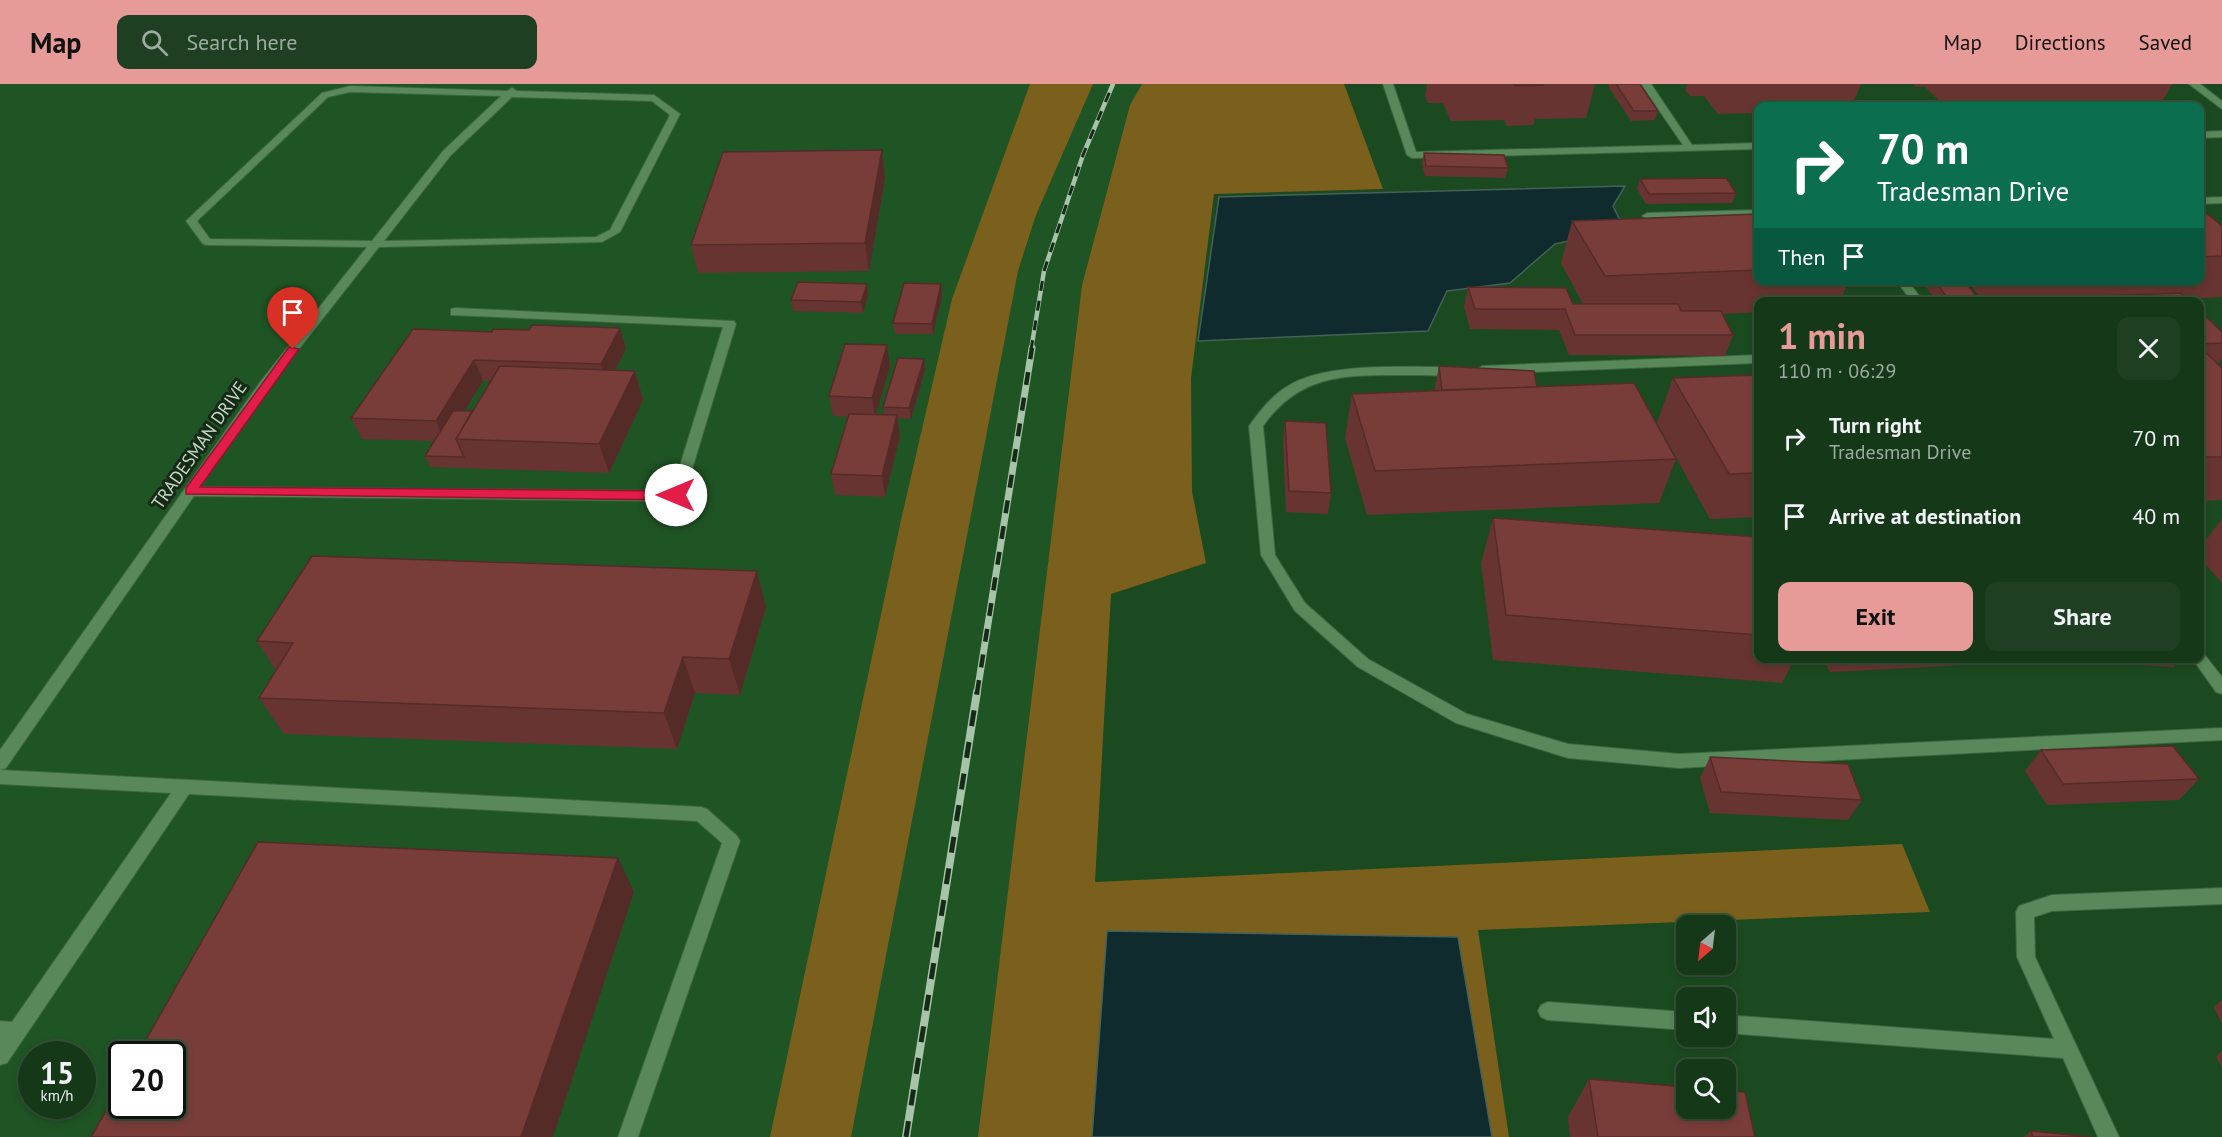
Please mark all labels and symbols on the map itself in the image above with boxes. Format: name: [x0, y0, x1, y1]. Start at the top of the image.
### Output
pin: [267, 287, 318, 349]
street label: TRADESMAN DRIVE: [146, 377, 252, 513]
position arrow: [644, 463, 708, 527]
north arrow: [1676, 915, 1736, 975]
speed limit sign: 20: [108, 1041, 186, 1119]

